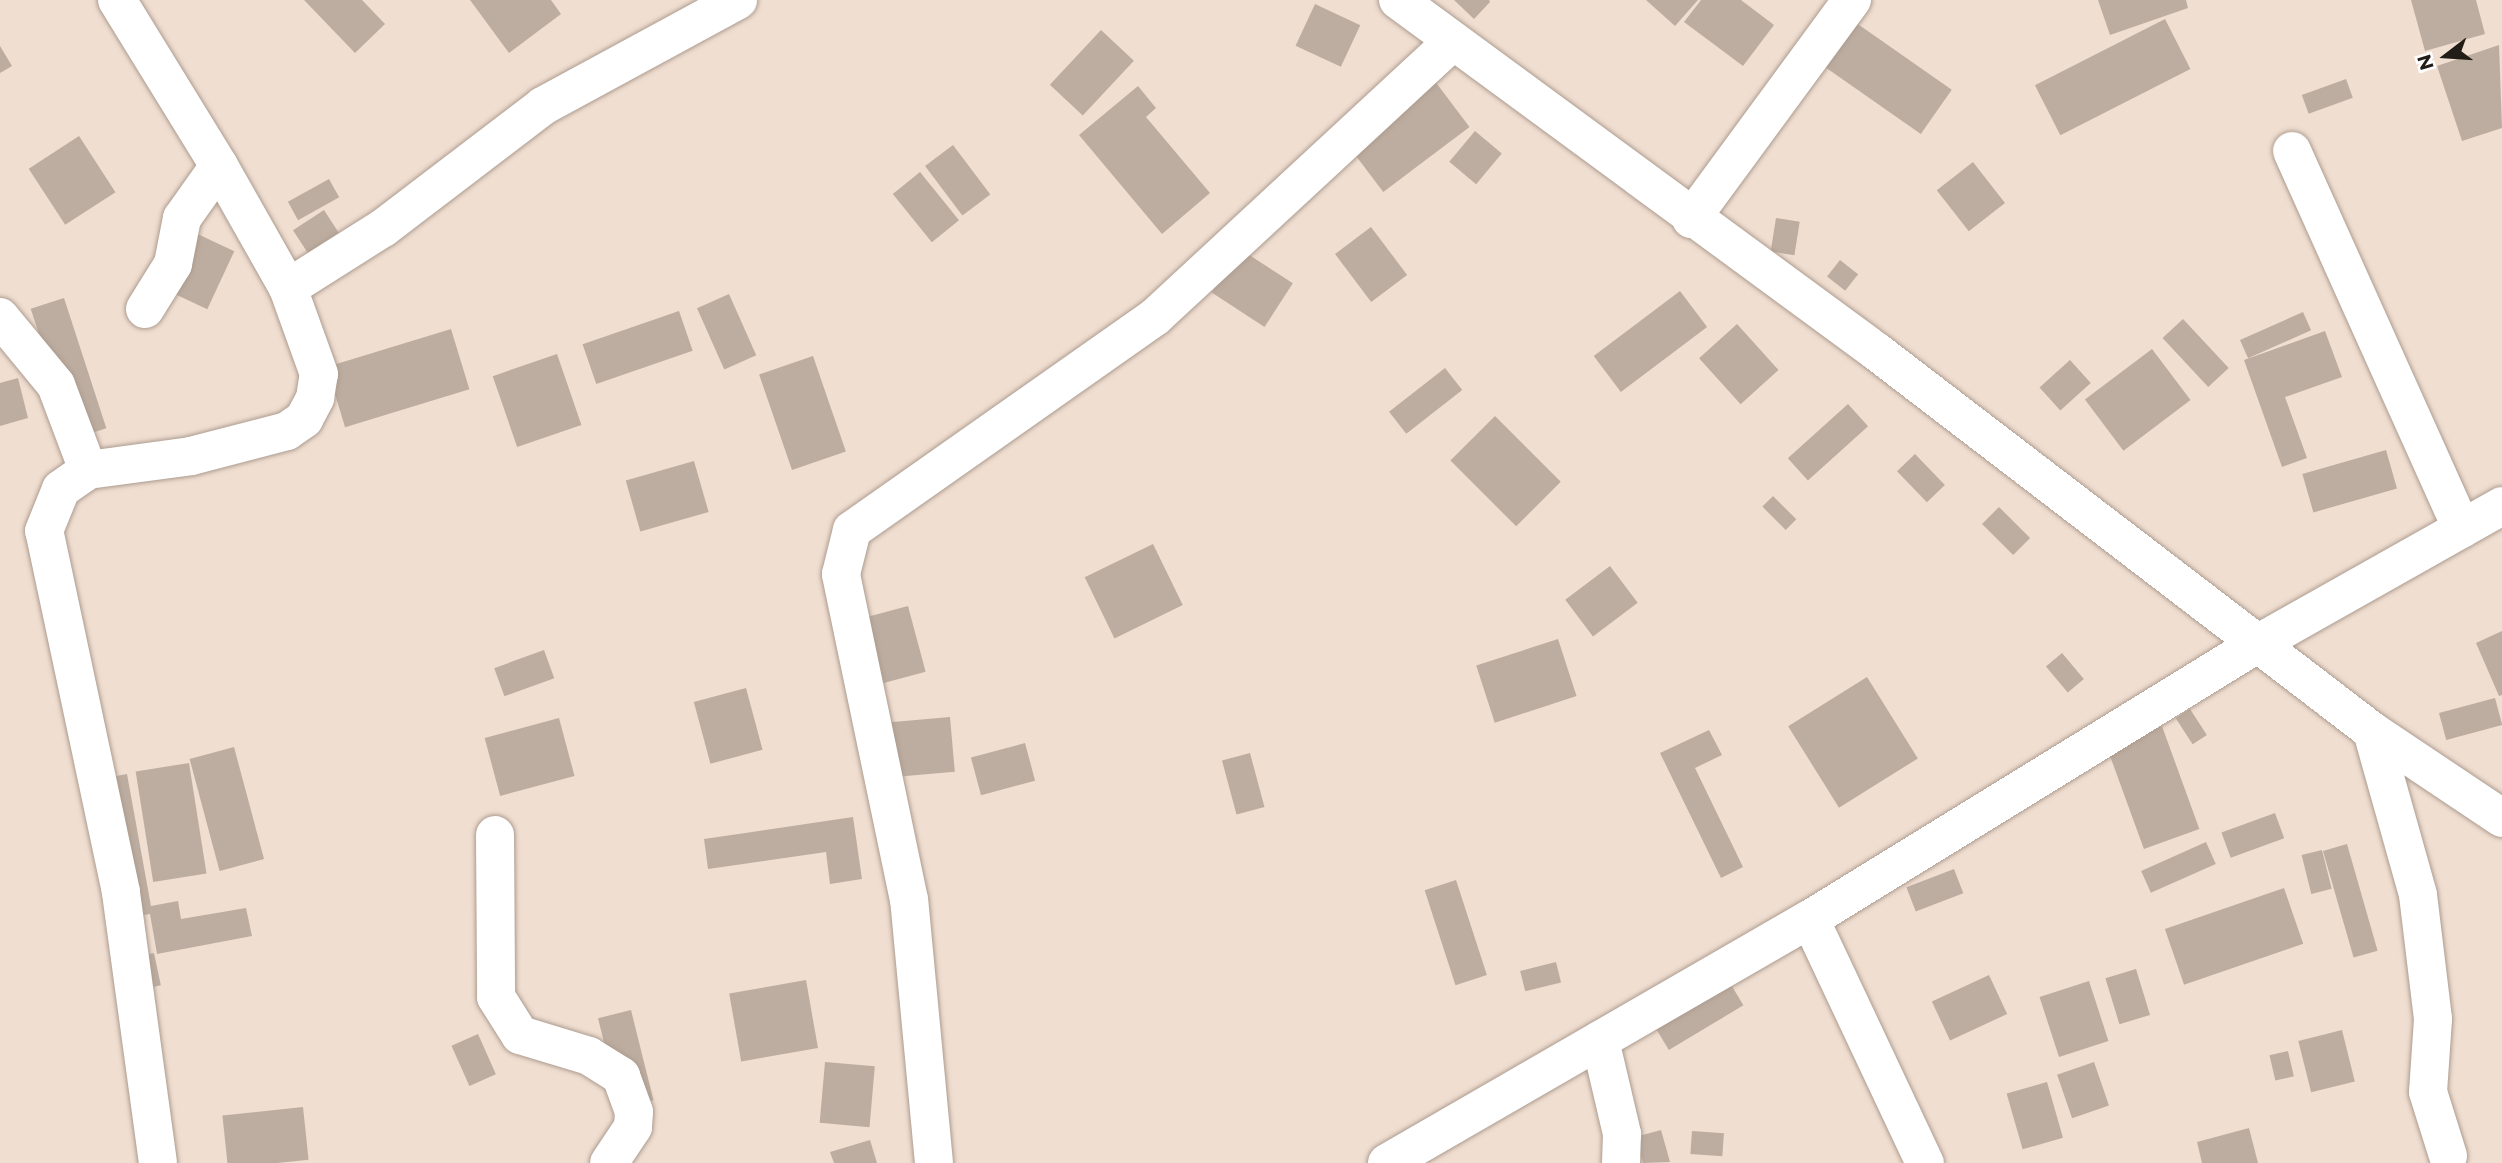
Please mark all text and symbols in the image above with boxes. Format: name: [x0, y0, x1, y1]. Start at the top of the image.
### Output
north arrow: [2411, 21, 2481, 91]
text: N: [2412, 52, 2439, 73]

